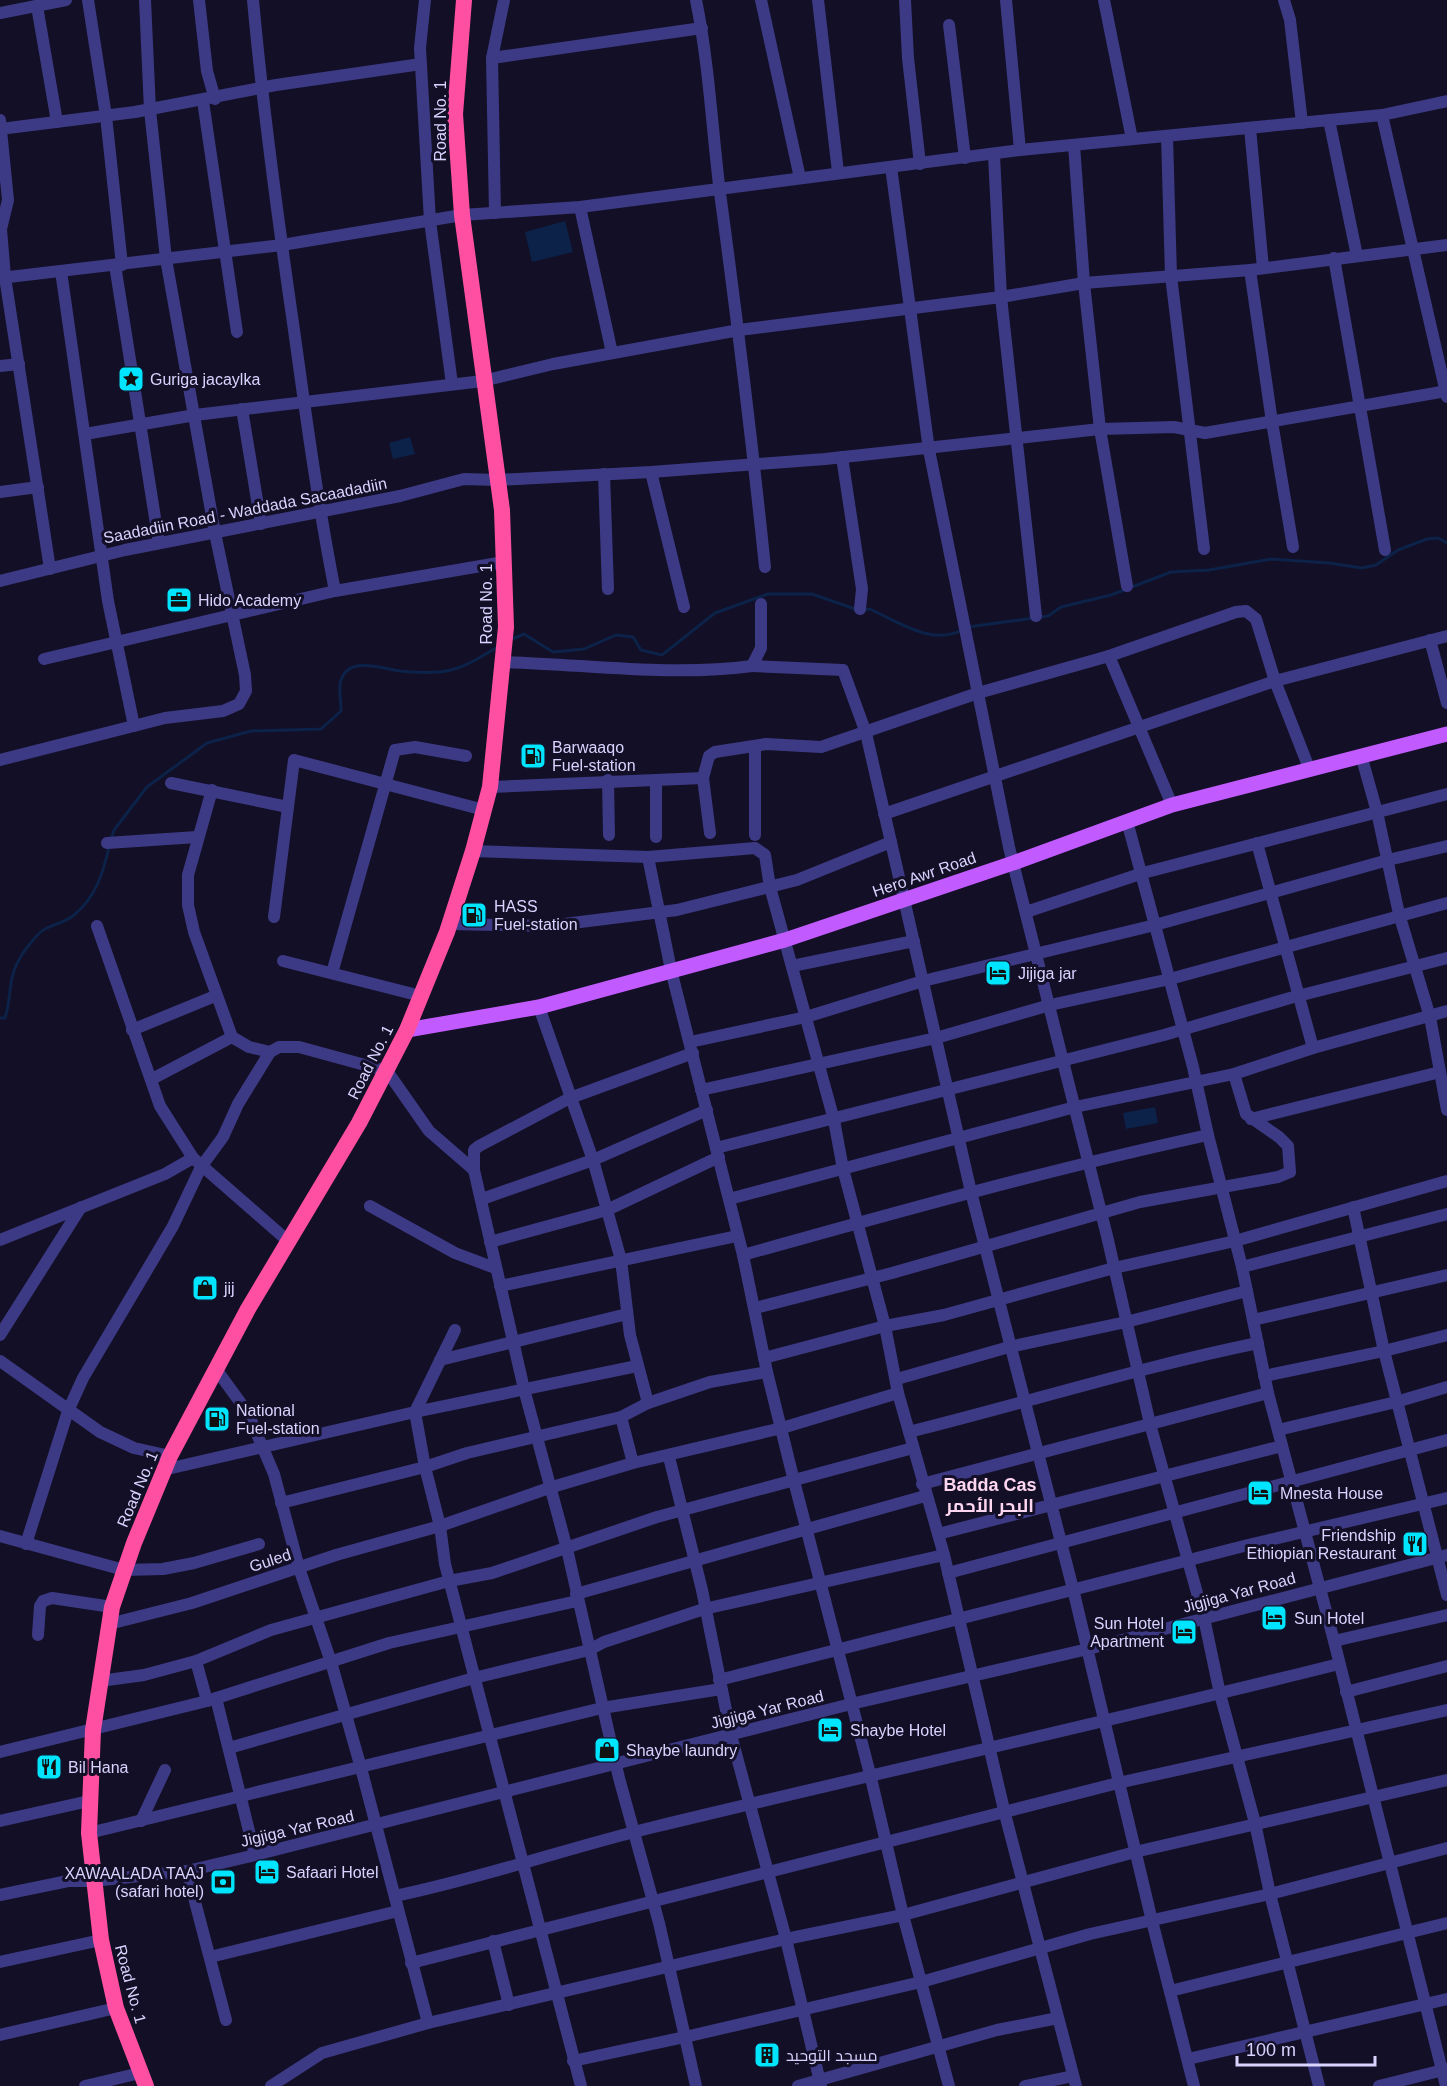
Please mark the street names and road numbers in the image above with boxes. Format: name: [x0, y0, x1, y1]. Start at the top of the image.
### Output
street label: Road No. 1: [432, 80, 449, 161]
street label: Saadadiin Road - Waddada Sacaadadiin: [102, 475, 388, 546]
street label: Road No. 1: [478, 563, 495, 644]
street label: Hero Awr Road: [870, 849, 978, 900]
street label: Road No. 1: [344, 1022, 396, 1102]
street label: Road No. 1: [114, 1449, 161, 1530]
street label: Guled: [247, 1546, 293, 1575]
street label: Jigjiga Yar Road: [1181, 1569, 1297, 1616]
street label: Jigjiga Yar Road: [709, 1687, 825, 1732]
street label: Jigjiga Yar Road: [239, 1807, 355, 1850]
street label: Road No. 1: [112, 1943, 149, 2026]

